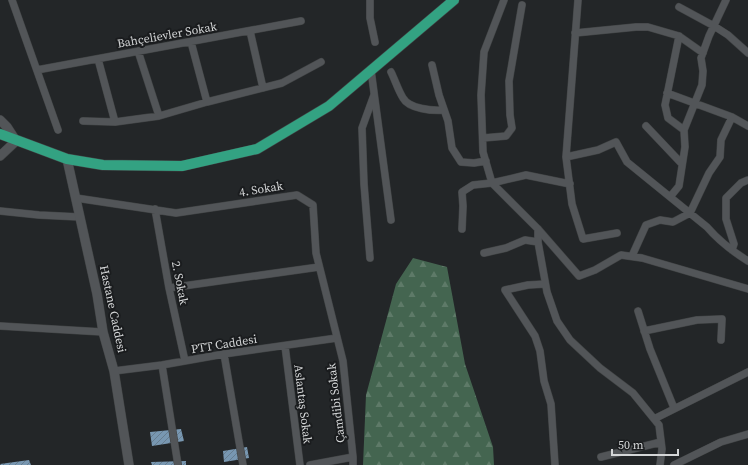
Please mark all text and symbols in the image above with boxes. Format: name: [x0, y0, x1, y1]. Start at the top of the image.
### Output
street label: Bahçelievler Sokak: [116, 18, 219, 52]
street label: 4. Sokak: [238, 178, 285, 200]
street label: 2. Sokak: [168, 260, 192, 307]
street label: Hastane Caddesi: [96, 264, 130, 355]
street label: PTT Caddesi: [190, 331, 259, 357]
street label: Çamdibi Sokak: [323, 362, 349, 444]
street label: Aslantaş Sokak: [290, 364, 316, 445]
scale bar: [612, 431, 678, 457]
text: 50 m: [618, 437, 644, 453]

